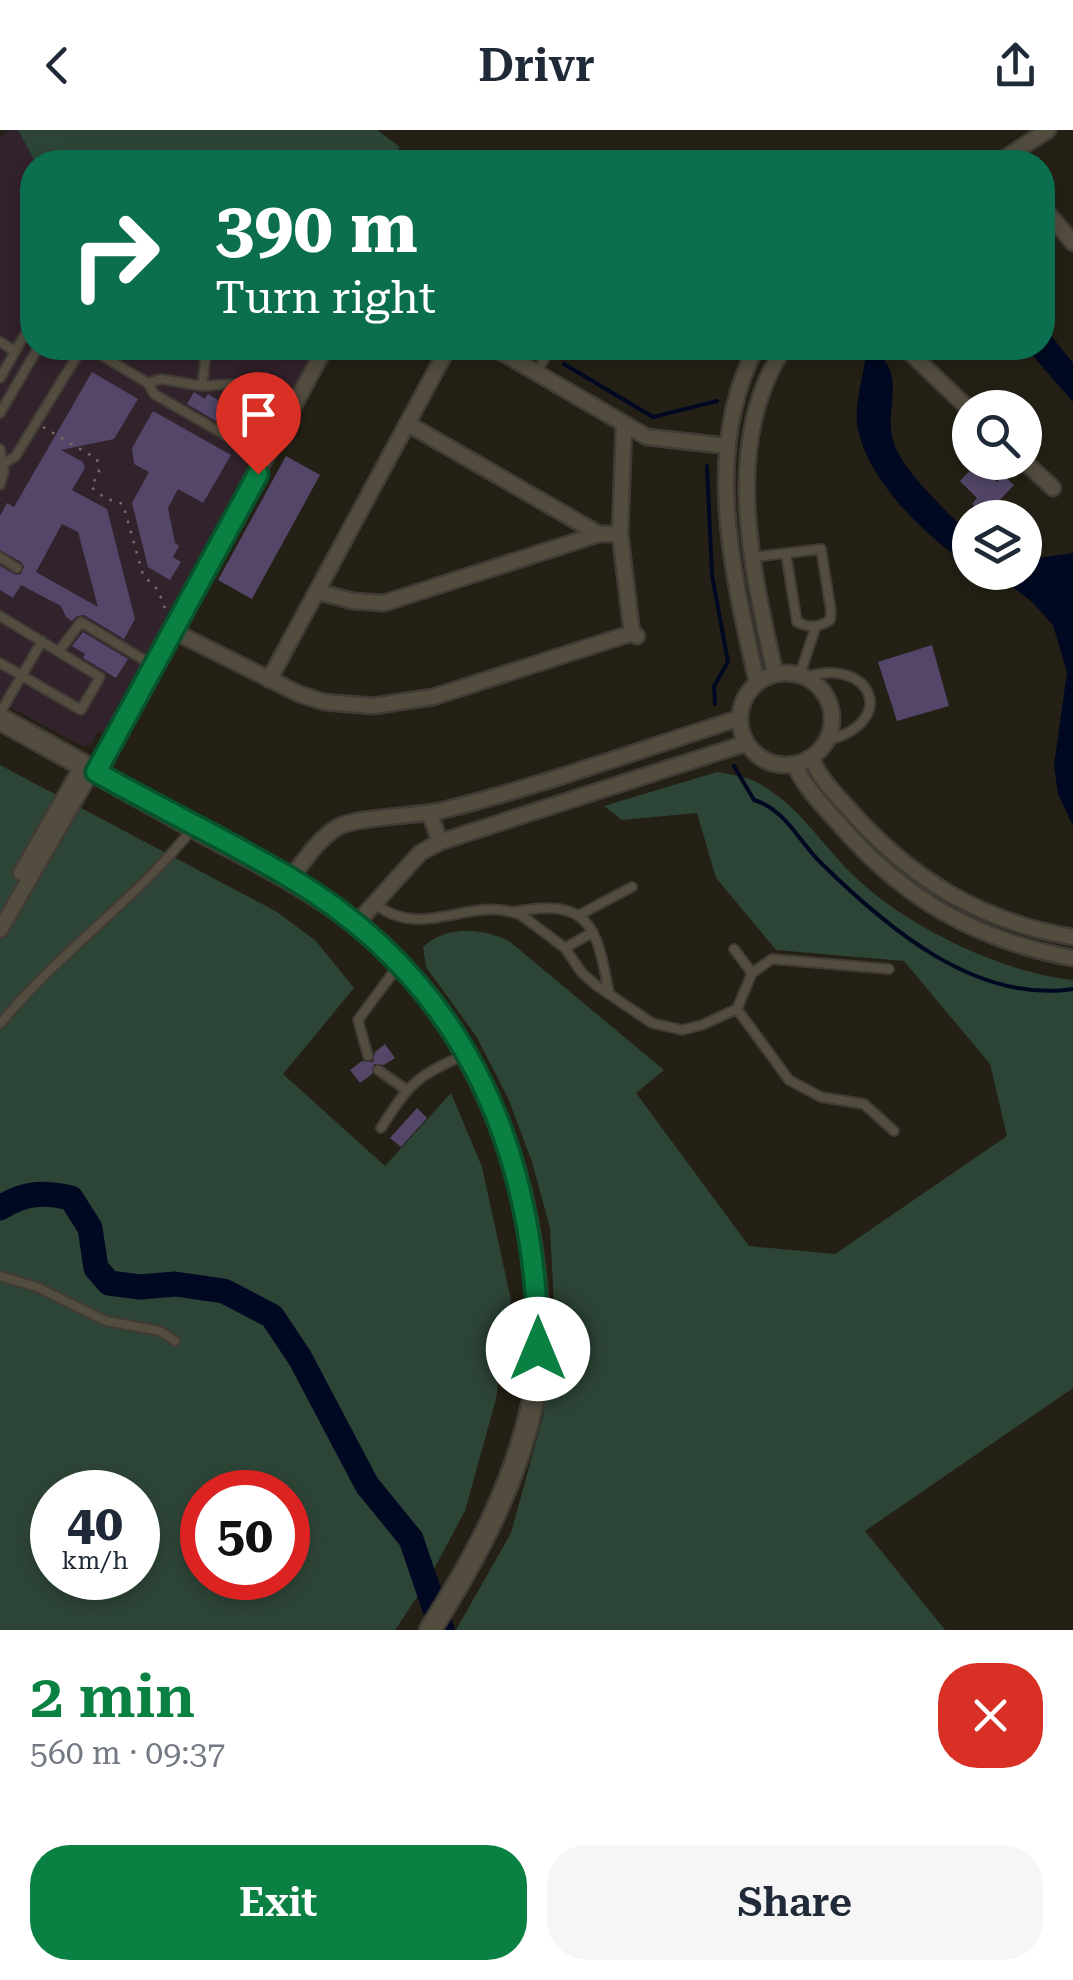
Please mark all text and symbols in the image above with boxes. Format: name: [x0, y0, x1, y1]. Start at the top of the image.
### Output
icon: back: [30, 38, 85, 93]
icon: share: [988, 38, 1043, 93]
text: Drivr: [478, 39, 595, 92]
text: 390 m: [215, 187, 418, 269]
icon: right: [50, 190, 180, 320]
text: Turn right: [215, 271, 436, 324]
pin: [216, 372, 301, 475]
icon: arrive: [231, 387, 286, 442]
map controls: [952, 390, 1042, 590]
button: search: [952, 390, 1042, 480]
button: layers: [952, 500, 1042, 590]
position arrow: [486, 1297, 590, 1401]
speed limit sign: 50: [180, 1470, 310, 1600]
text: 40: [67, 1494, 123, 1552]
text: km/h: [62, 1546, 128, 1575]
text: 2 min: [30, 1661, 195, 1732]
button: close: [938, 1663, 1043, 1768]
text: 560 m · 09:37: [30, 1734, 225, 1772]
button: Exit: [30, 1845, 527, 1960]
button: Share: [547, 1845, 1043, 1960]

